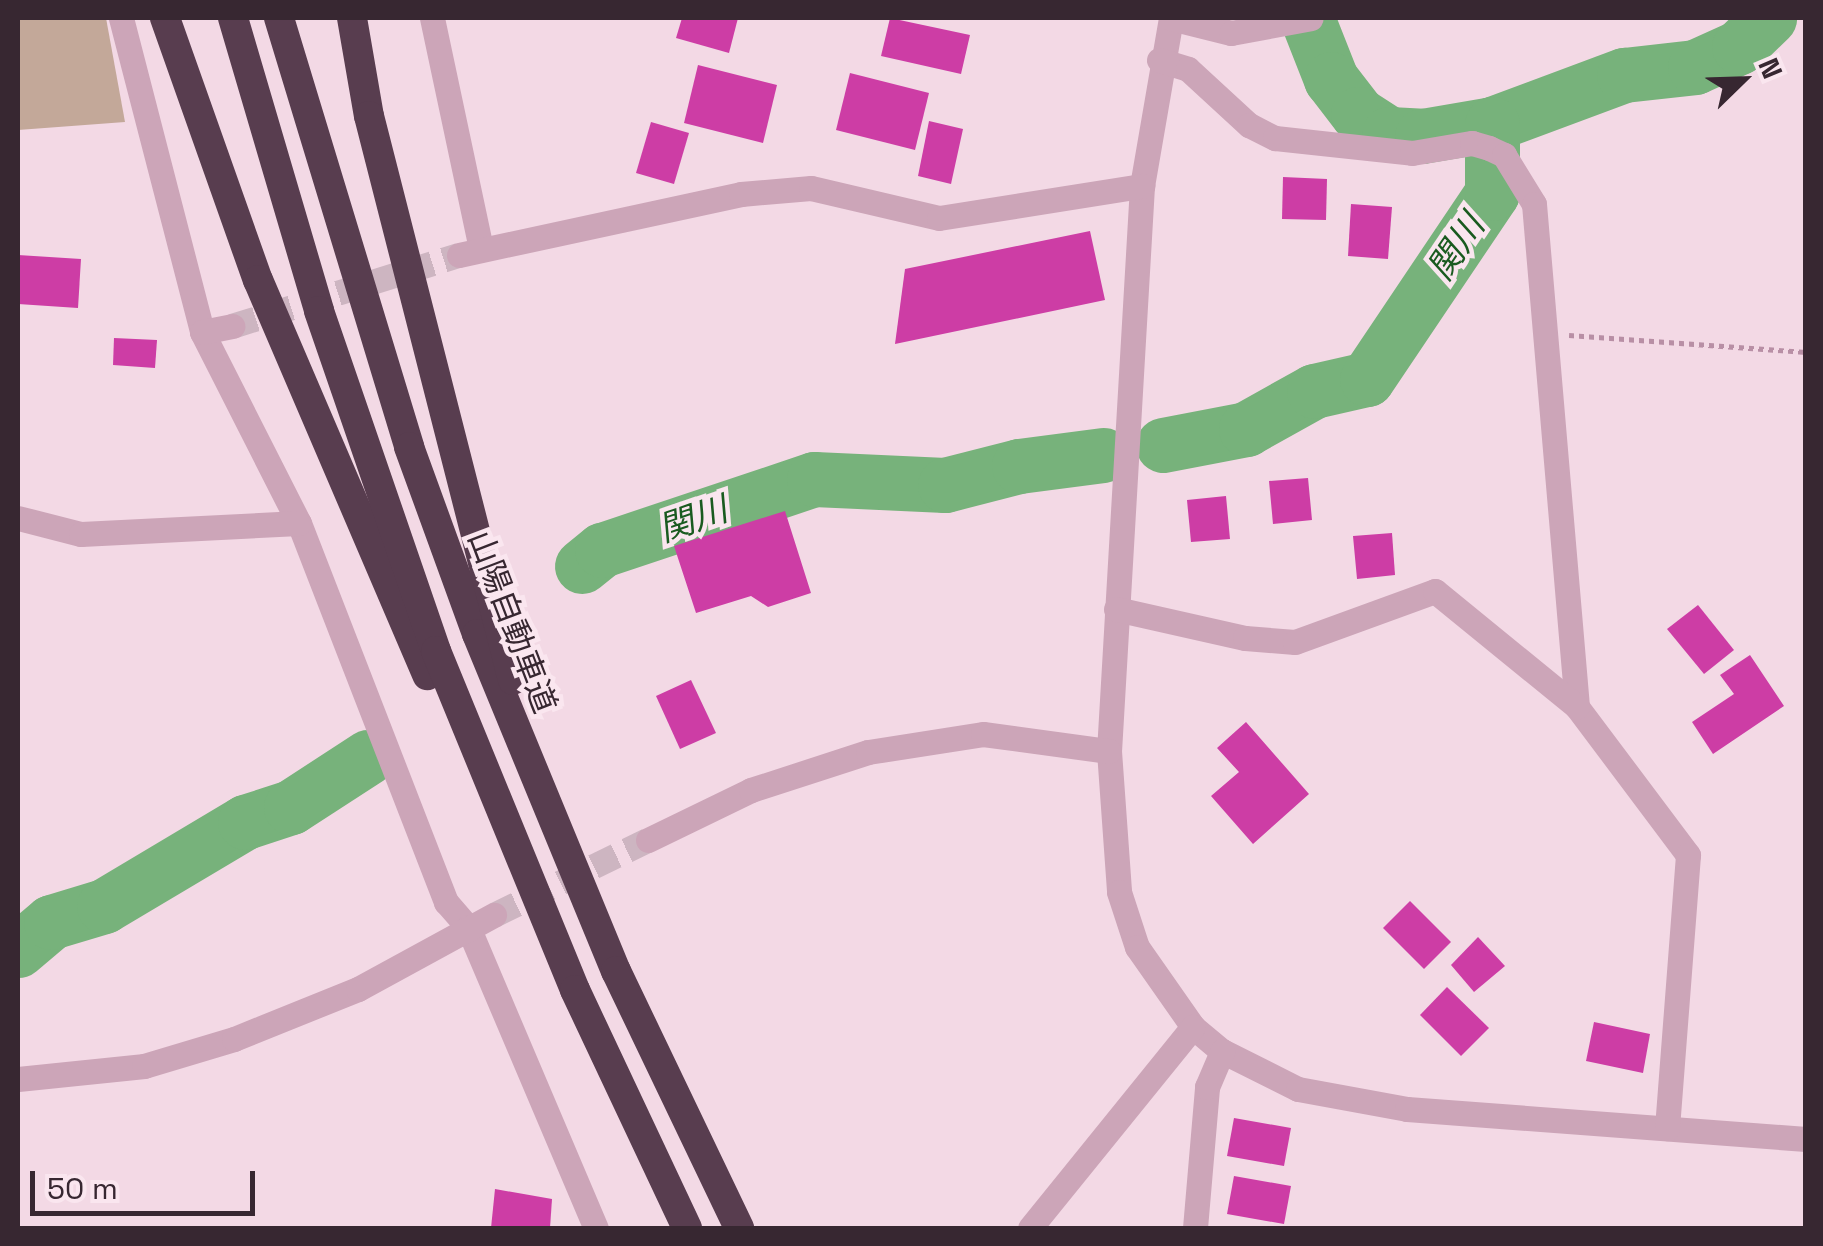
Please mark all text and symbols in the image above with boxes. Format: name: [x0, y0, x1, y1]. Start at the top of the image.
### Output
north arrow: [1693, 30, 1793, 130]
text: N: [1750, 53, 1791, 84]
water label: 関川: [1419, 206, 1493, 288]
water label: 関川: [653, 488, 733, 550]
street label: 山陽自動車道: [460, 525, 564, 719]
scale bar: [35, 1151, 260, 1213]
text: 50 m: [47, 1169, 118, 1208]

